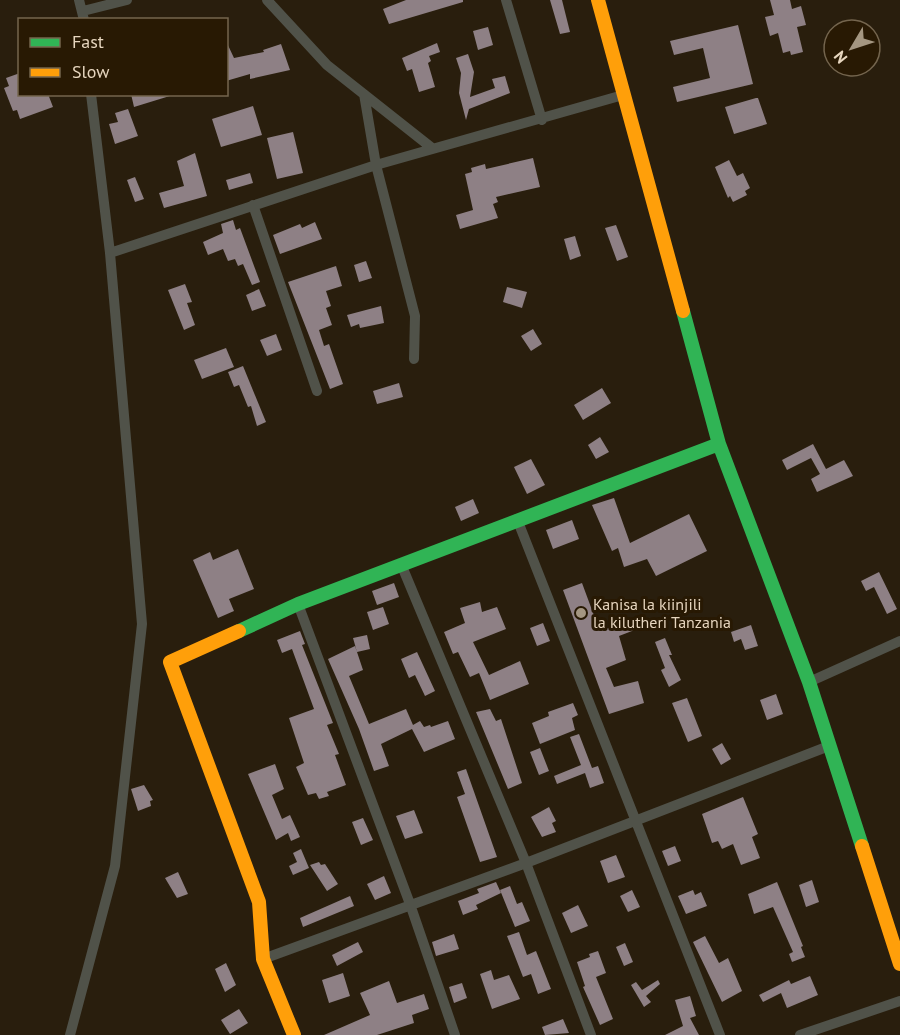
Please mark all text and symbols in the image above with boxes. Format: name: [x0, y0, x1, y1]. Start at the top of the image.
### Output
legend: [18, 18, 228, 96]
north arrow: [822, 18, 882, 78]
text: Fast: [72, 30, 104, 53]
text: N: [829, 47, 851, 68]
text: Slow: [72, 60, 110, 83]
place label: Kanisa la kiinjili la kilutheri Tanzania: [593, 594, 731, 632]
marker: Kanisa la kiinjili la kilutheri Tanzania: [574, 606, 588, 620]

